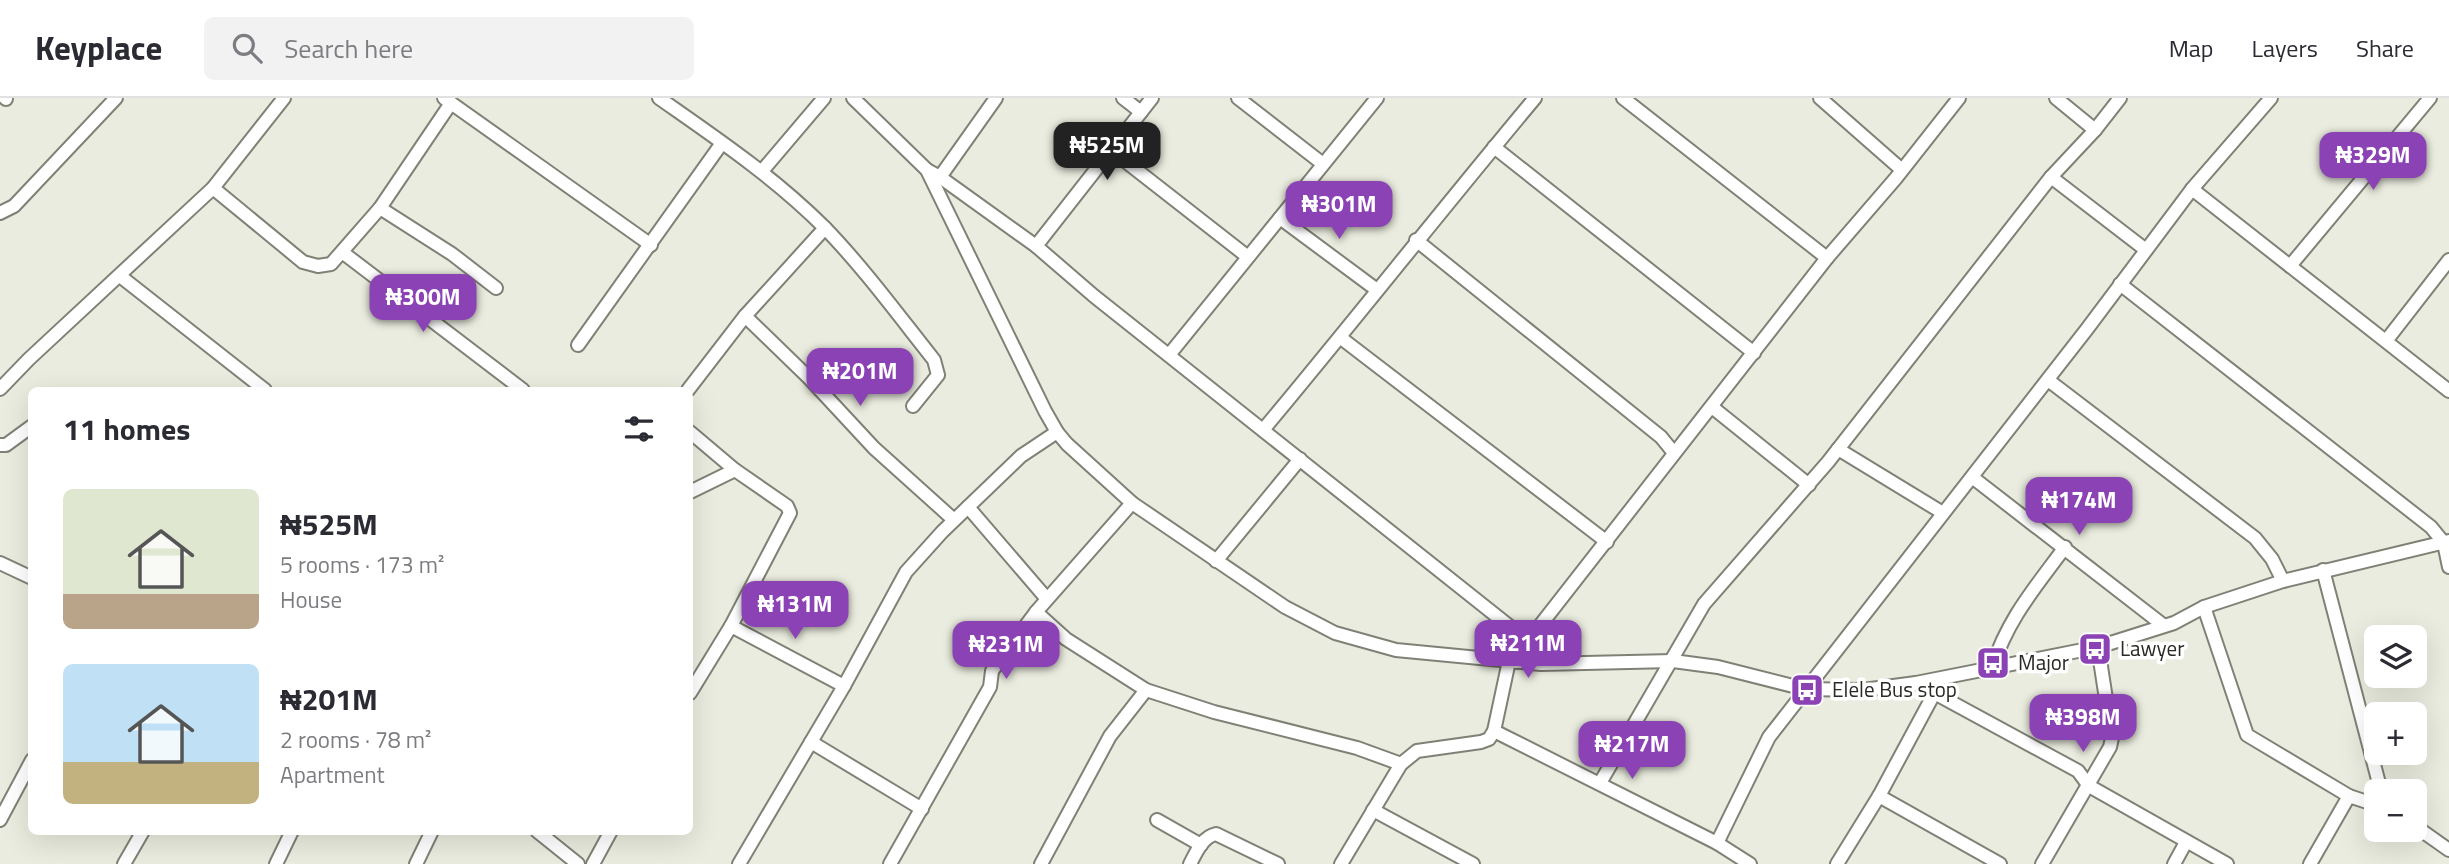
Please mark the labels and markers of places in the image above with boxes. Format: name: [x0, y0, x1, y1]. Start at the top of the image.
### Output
pin: ₦525M: [1058, 122, 1156, 182]
pin: ₦329M: [2324, 132, 2422, 192]
pin: ₦301M: [1290, 181, 1388, 241]
pin: ₦300M: [374, 274, 472, 334]
pin: ₦201M: [811, 348, 909, 408]
pin: ₦174M: [2030, 478, 2128, 537]
pin: ₦131M: [746, 582, 844, 641]
pin: ₦211M: [1479, 620, 1577, 680]
pin: ₦231M: [957, 622, 1055, 681]
bus stop icon: Lawyer: [2076, 630, 2114, 668]
place label: Lawyer: [2120, 632, 2184, 664]
bus stop icon: Major: [1974, 644, 2012, 682]
place label: Major: [2018, 646, 2069, 678]
bus stop icon: Elele Bus stop: [1788, 671, 1826, 709]
place label: Elele Bus stop: [1832, 673, 1957, 705]
pin: ₦398M: [2034, 694, 2132, 754]
pin: ₦217M: [1583, 722, 1681, 781]

